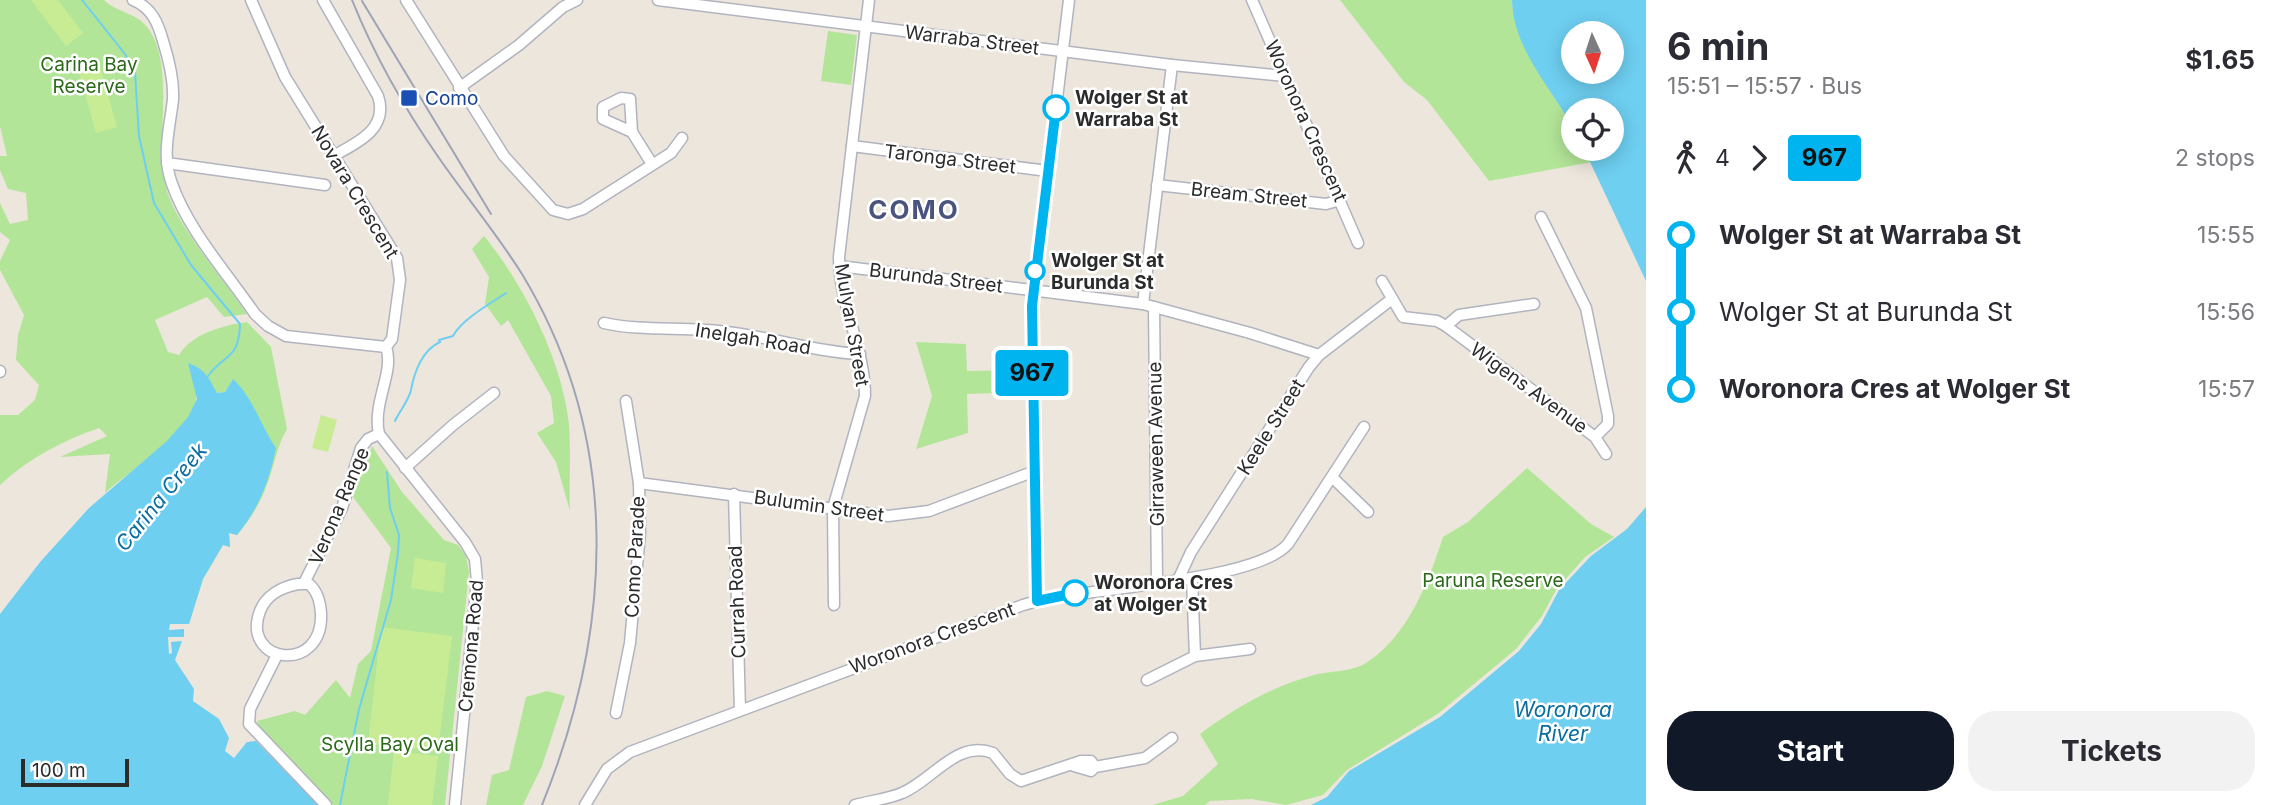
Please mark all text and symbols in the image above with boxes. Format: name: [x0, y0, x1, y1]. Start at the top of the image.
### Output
street label: Warraba Street: [904, 20, 1040, 60]
north arrow: [1561, 21, 1624, 84]
map controls: [1561, 21, 1624, 161]
text: 6 min: [1667, 23, 1769, 69]
street label: Woronora Crescent: [1260, 37, 1352, 205]
text: $1.65: [2185, 44, 2255, 75]
park label: Carina Bay Reserve: [40, 53, 138, 98]
text: 15:51 – 15:57 · Bus: [1667, 72, 1862, 100]
place label: Wolger St at Warraba St: [1075, 86, 1188, 131]
place label: Como: [425, 87, 478, 110]
marker: Como: [399, 88, 419, 108]
marker: Wolger St at Warraba St: [1043, 95, 1069, 121]
button: locate: [1561, 98, 1624, 161]
street label: Novara Crescent: [306, 121, 404, 263]
icon: walk: [1667, 139, 1705, 177]
icon: forward: [1740, 139, 1778, 177]
street label: Taronga Street: [883, 140, 1017, 178]
text: 967: [1802, 143, 1847, 172]
text: 4: [1715, 144, 1730, 172]
text: 2 stops: [2175, 144, 2255, 172]
street label: Bream Street: [1190, 177, 1308, 213]
district label: COMO: [868, 194, 960, 225]
text: Wolger St at Warraba St: [1719, 219, 2021, 250]
text: 15:55: [2197, 221, 2255, 249]
place label: Wolger St at Burunda St: [1051, 249, 1164, 294]
street label: Burunda Street: [868, 258, 1004, 298]
marker: Wolger St at Burunda St: [1025, 261, 1045, 281]
street label: Mulyan Street: [830, 262, 874, 388]
text: Wolger St at Burunda St: [1719, 296, 2012, 327]
text: 15:56: [2197, 298, 2255, 326]
street label: Inelgah Road: [694, 319, 812, 359]
street label: Wigens Avenue: [1466, 338, 1592, 438]
line badge: 967: [992, 350, 1072, 396]
text: 967: [1009, 358, 1055, 387]
street label: Girraween Avenue: [1143, 361, 1169, 527]
text: Woronora Cres at Wolger St: [1719, 373, 2070, 404]
street label: Keele Street: [1232, 375, 1310, 479]
text: 15:57: [2198, 375, 2255, 403]
water label: Carina Creek: [110, 438, 212, 556]
street label: Verona Range: [304, 444, 374, 568]
street label: Bulumin Street: [753, 486, 885, 526]
street label: Como Parade: [620, 495, 650, 619]
street label: Currah Road: [724, 545, 750, 659]
park label: Paruna Reserve: [1422, 569, 1564, 592]
place label: Woronora Cres at Wolger St: [1094, 571, 1233, 616]
street label: Cremona Road: [454, 579, 488, 713]
marker: Woronora Cres at Wolger St: [1062, 580, 1088, 606]
street label: Woronora Crescent: [846, 597, 1018, 679]
water label: Woronora River: [1514, 697, 1612, 746]
button: Start: [1667, 711, 1954, 791]
button: Tickets: [1968, 711, 2255, 791]
park label: Scylla Bay Oval: [321, 733, 459, 756]
scale bar: [21, 756, 130, 788]
text: 100 m: [32, 759, 86, 782]

